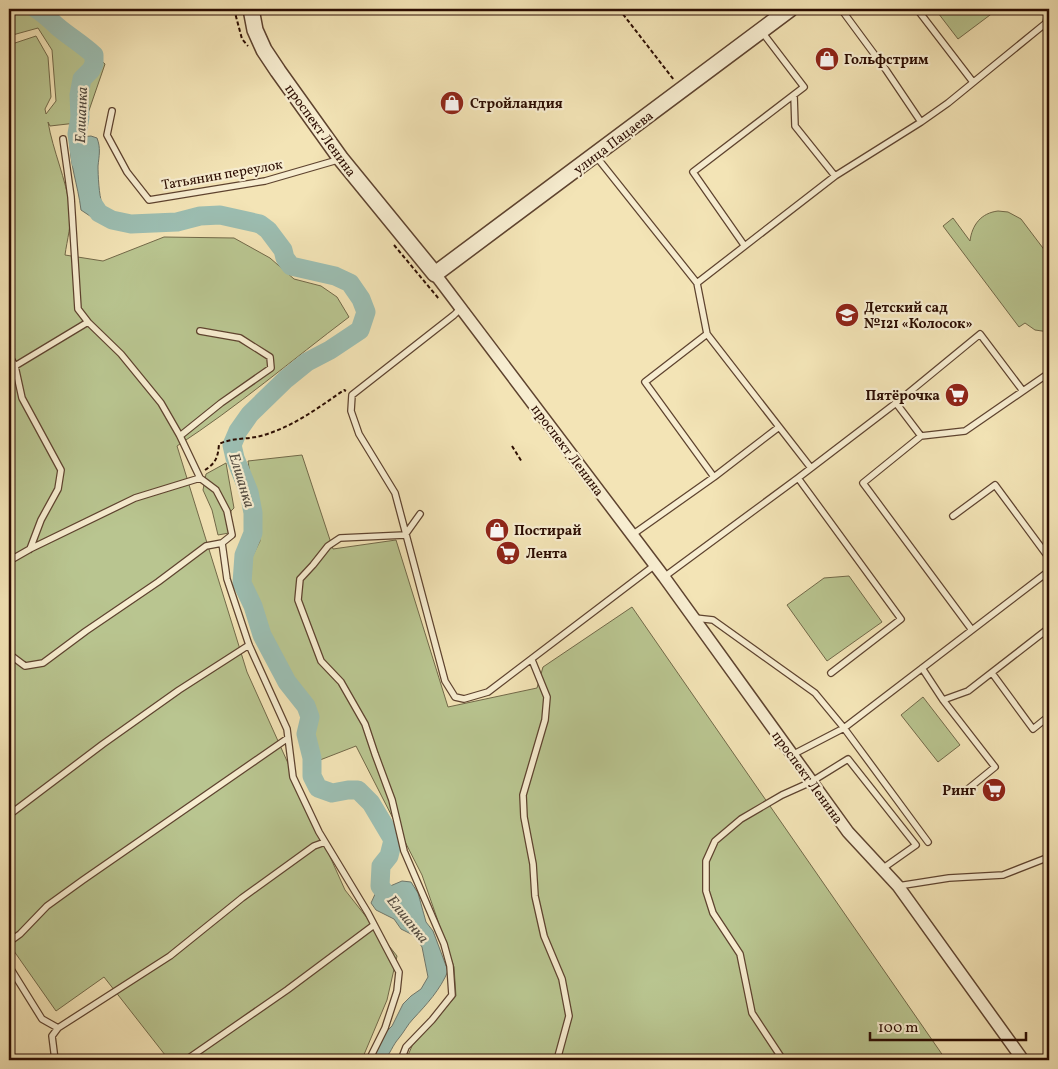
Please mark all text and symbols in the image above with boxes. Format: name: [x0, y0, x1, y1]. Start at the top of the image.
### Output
shop icon: Гольфстрим: [814, 46, 840, 72]
place label: Гольфстрим: [844, 51, 929, 70]
street label: проспект Ленина: [280, 81, 360, 181]
water label: Елшанка: [71, 86, 94, 144]
shop icon: Стройландия: [439, 90, 465, 116]
place label: Стройландия: [470, 95, 563, 114]
street label: улица Пацаева: [570, 107, 658, 180]
street label: Татьянин переулок: [160, 155, 285, 195]
place label: Детский сад №121 «Колосок»: [864, 299, 973, 334]
school or university icon: Детский сад №121 «Колосок»: [834, 302, 860, 328]
supermarket icon: Пятёрочка: [944, 382, 970, 408]
place label: Пятёрочка: [865, 387, 940, 406]
street label: проспект Ленина: [526, 401, 608, 501]
water label: Елшанка: [222, 450, 259, 510]
shop icon: Постирай: [484, 517, 510, 543]
place label: Постирай: [514, 522, 582, 541]
supermarket icon: Лента: [495, 540, 521, 566]
place label: Лента: [526, 545, 568, 564]
street label: проспект Ленина: [767, 728, 847, 828]
supermarket icon: Ринг: [981, 777, 1007, 803]
place label: Ринг: [942, 782, 976, 801]
water label: Елшанка: [381, 891, 433, 948]
scale bar: [870, 1009, 1027, 1041]
text: 100 m: [878, 1018, 918, 1039]

